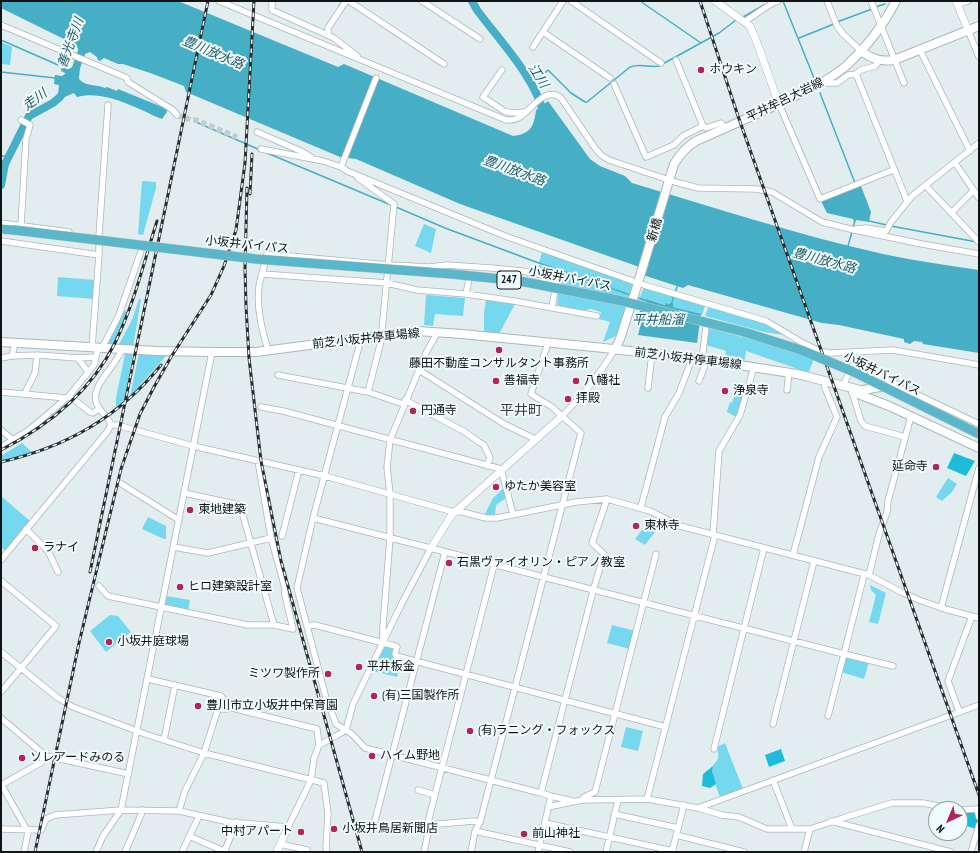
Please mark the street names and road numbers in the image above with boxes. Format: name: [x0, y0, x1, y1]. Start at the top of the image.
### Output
street label: 平井牟呂大岩線: [744, 75, 826, 125]
street label: 新橋: [645, 216, 665, 244]
street label: 小坂井バイパス: [204, 233, 290, 257]
street label: 小坂井バイパス: [527, 264, 613, 294]
road number: 247: [497, 271, 521, 289]
street label: 前芝小坂井停車場線: [312, 326, 420, 352]
street label: 前芝小坂井停車場線: [634, 345, 742, 373]
street label: 小坂井バイパス: [841, 349, 923, 399]

